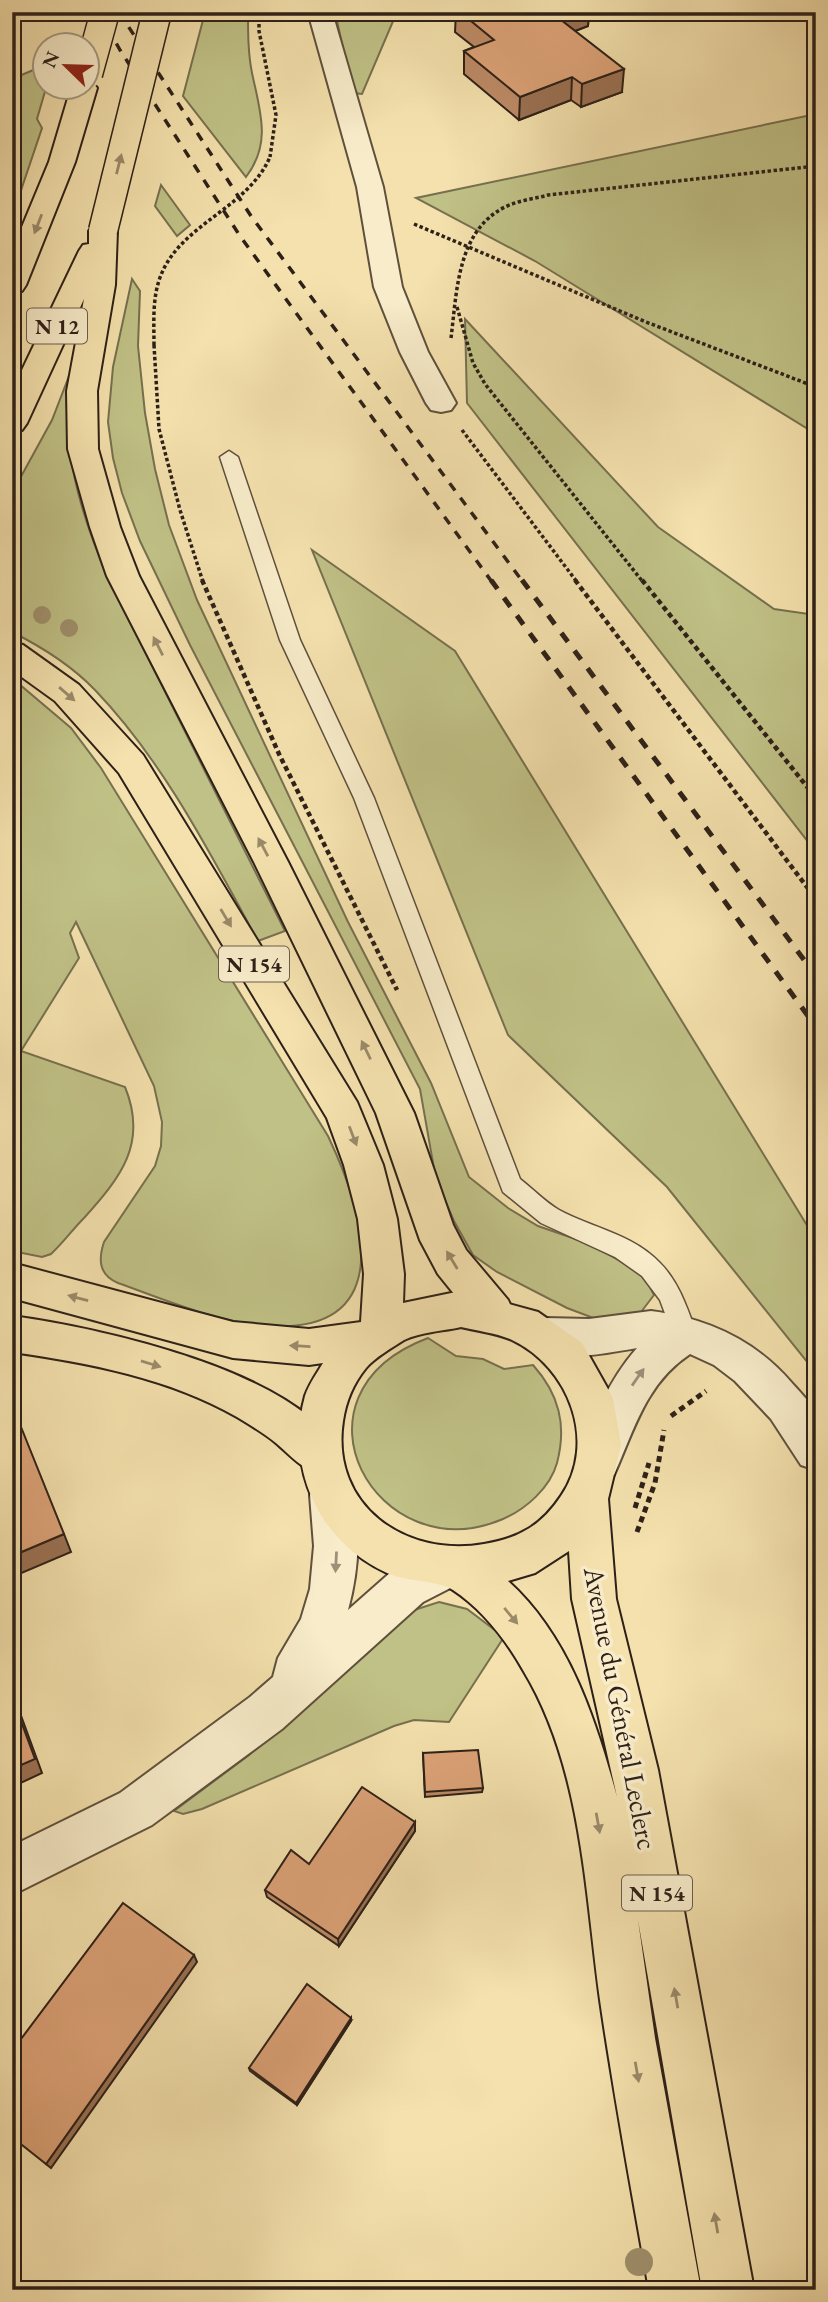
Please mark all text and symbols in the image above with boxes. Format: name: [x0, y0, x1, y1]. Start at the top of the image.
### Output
north arrow: [32, 32, 102, 102]
text: N: [36, 47, 66, 72]
one-way arrow: [114, 153, 125, 175]
one-way arrow: [33, 214, 44, 235]
road number: N 12: [27, 308, 87, 344]
one-way arrow: [152, 635, 164, 655]
one-way arrow: [58, 686, 76, 702]
one-way arrow: [257, 837, 269, 857]
one-way arrow: [220, 909, 233, 928]
road number: N 154: [219, 946, 289, 982]
one-way arrow: [360, 1040, 371, 1060]
one-way arrow: [348, 1125, 359, 1146]
one-way arrow: [445, 1251, 458, 1270]
one-way arrow: [67, 1293, 88, 1303]
one-way arrow: [288, 1341, 310, 1352]
one-way arrow: [140, 1360, 161, 1370]
one-way arrow: [631, 1368, 645, 1386]
one-way arrow: [330, 1552, 341, 1574]
street label: Avenue du Général Leclerc: [576, 1563, 666, 1852]
one-way arrow: [503, 1607, 518, 1624]
one-way arrow: [593, 1812, 604, 1834]
road number: N 154: [622, 1876, 692, 1910]
one-way arrow: [670, 1987, 681, 2009]
one-way arrow: [632, 2061, 643, 2083]
one-way arrow: [710, 2211, 721, 2233]

